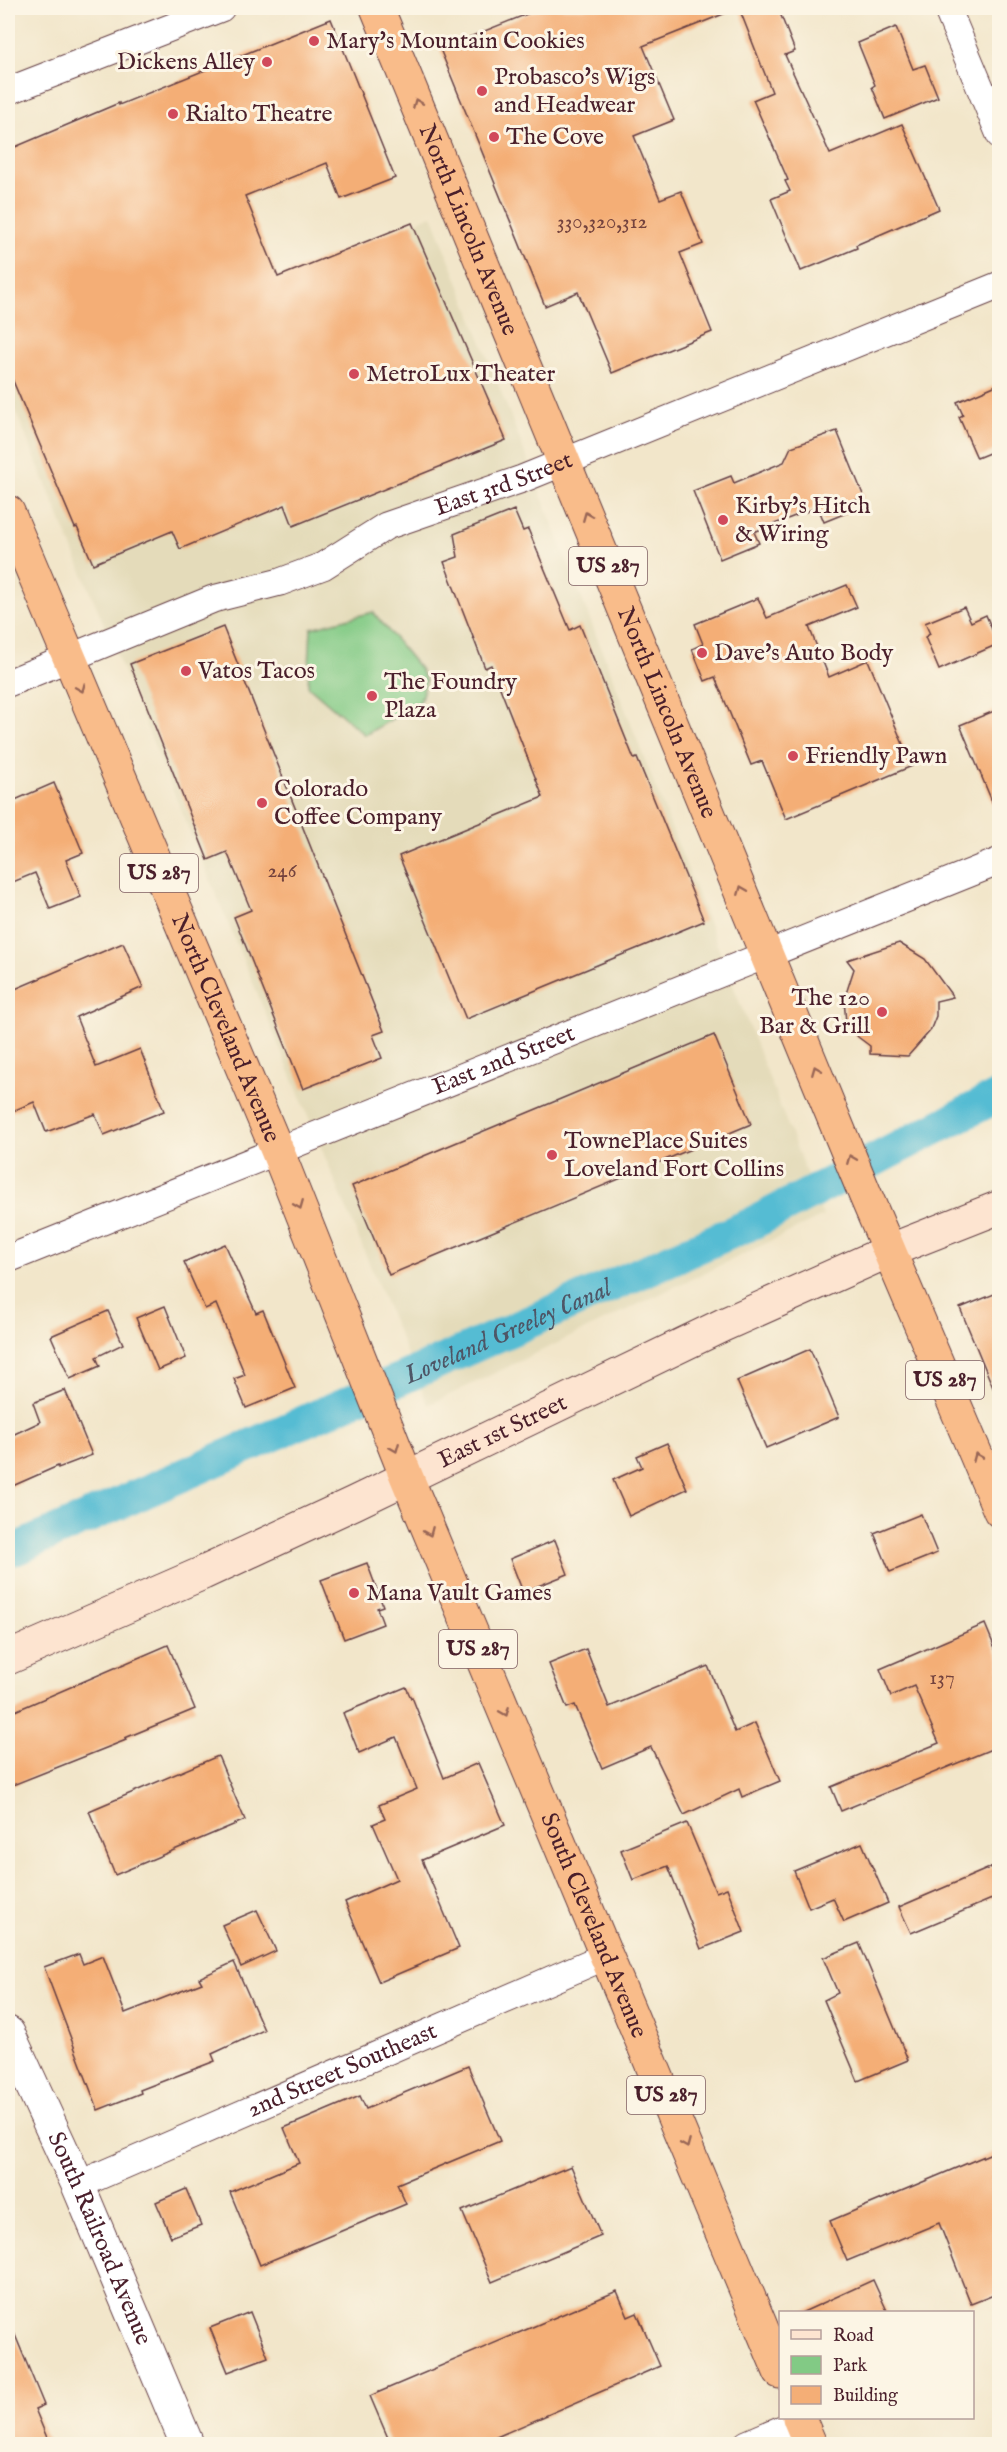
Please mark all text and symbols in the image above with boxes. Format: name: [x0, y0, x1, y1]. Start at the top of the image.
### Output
place label: Mary's Mountain Cookies: [326, 26, 585, 57]
marker: Mary's Mountain Cookies: [307, 34, 321, 48]
place label: Dickens Alley: [117, 47, 255, 78]
marker: Dickens Alley: [260, 55, 274, 69]
place label: Probasco's Wigs and Headwear: [494, 62, 655, 121]
marker: Probasco's Wigs and Headwear: [475, 84, 489, 98]
one-way arrow: [412, 98, 424, 109]
place label: Rialto Theatre: [185, 99, 333, 130]
marker: Rialto Theatre: [166, 107, 180, 121]
street label: North Lincoln Avenue: [411, 120, 526, 340]
place label: The Cove: [506, 122, 604, 153]
marker: The Cove: [487, 130, 501, 144]
house number: 330,320,312: [557, 209, 648, 236]
place label: MetroLux Theater: [366, 359, 556, 390]
marker: MetroLux Theater: [347, 367, 361, 381]
street label: East 3rd Street: [431, 445, 577, 523]
place label: Kirby's Hitch & Wiring: [735, 491, 871, 550]
one-way arrow: [582, 511, 594, 522]
marker: Kirby's Hitch & Wiring: [716, 513, 730, 527]
road number: US 287: [569, 547, 647, 585]
street label: North Lincoln Avenue: [610, 603, 724, 823]
place label: Dave's Auto Body: [714, 638, 894, 669]
marker: Dave's Auto Body: [695, 646, 709, 660]
place label: Vatos Tacos: [197, 656, 315, 687]
marker: Vatos Tacos: [179, 664, 193, 678]
place label: The Foundry Plaza: [384, 667, 517, 726]
one-way arrow: [74, 682, 86, 693]
marker: The Foundry Plaza: [365, 689, 379, 703]
place label: Friendly Pawn: [805, 741, 948, 772]
marker: Friendly Pawn: [786, 749, 800, 763]
place label: Colorado Coffee Company: [274, 774, 442, 833]
marker: Colorado Coffee Company: [255, 796, 269, 810]
road number: US 287: [120, 854, 198, 892]
house number: 246: [267, 858, 298, 885]
one-way arrow: [737, 885, 749, 896]
street label: North Cleveland Avenue: [164, 909, 288, 1147]
place label: The 120 Bar & Grill: [759, 983, 870, 1042]
marker: The 120 Bar & Grill: [875, 1005, 889, 1019]
street label: East 2nd Street: [428, 1018, 579, 1103]
one-way arrow: [811, 1066, 823, 1077]
place label: TownePlace Suites Loveland Fort Collins: [564, 1126, 784, 1185]
marker: TownePlace Suites Loveland Fort Collins: [545, 1148, 559, 1162]
one-way arrow: [846, 1154, 859, 1165]
one-way arrow: [292, 1198, 304, 1209]
water label: Loveland Greeley Canal: [398, 1271, 618, 1392]
road number: US 287: [906, 1361, 984, 1399]
street label: East 1st Street: [433, 1387, 572, 1476]
one-way arrow: [387, 1442, 400, 1453]
one-way arrow: [972, 1452, 984, 1463]
one-way arrow: [422, 1526, 434, 1537]
place label: Mana Vault Games: [366, 1578, 552, 1609]
marker: Mana Vault Games: [347, 1586, 361, 1600]
road number: US 287: [439, 1630, 517, 1668]
house number: 137: [929, 1665, 955, 1692]
one-way arrow: [498, 1706, 510, 1717]
street label: South Cleveland Avenue: [533, 1808, 654, 2043]
street label: 2nd Street Southeast: [243, 2016, 442, 2125]
road number: US 287: [627, 2076, 705, 2114]
street label: South Railroad Avenue: [40, 2127, 159, 2350]
one-way arrow: [679, 2138, 691, 2149]
legend: [779, 2311, 974, 2419]
text: Road: [833, 2325, 874, 2348]
text: Park: [833, 2355, 868, 2378]
text: Building: [833, 2385, 898, 2408]

